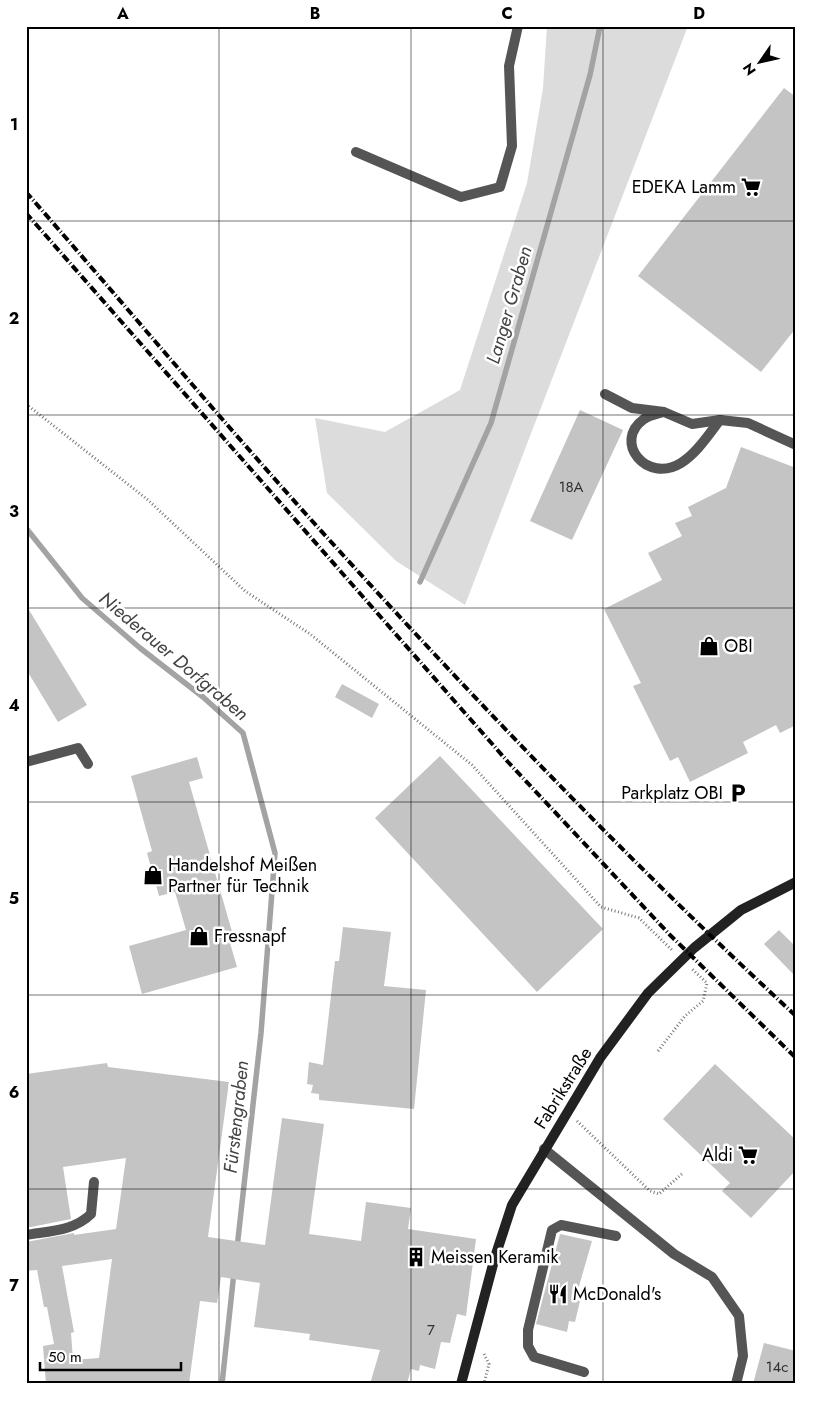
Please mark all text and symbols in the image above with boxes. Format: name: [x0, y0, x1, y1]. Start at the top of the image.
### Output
text: A: [116, 2, 129, 25]
text: B: [310, 2, 320, 25]
text: C: [501, 2, 513, 25]
text: D: [693, 2, 705, 25]
north arrow: [734, 38, 784, 88]
text: N: [738, 59, 761, 79]
text: 1: [10, 113, 18, 136]
place label: EDEKA Lamm: [632, 174, 736, 200]
supermarket icon: EDEKA Lamm: [740, 176, 762, 198]
water label: Langer Graben: [479, 243, 539, 367]
text: 2: [9, 307, 19, 330]
house number: 18A: [559, 476, 583, 498]
text: 3: [9, 500, 19, 523]
water label: Niederauer Dorfgraben: [93, 585, 255, 727]
place label: OBI: [724, 633, 753, 659]
shop icon: OBI: [698, 635, 720, 657]
text: 4: [8, 694, 20, 717]
place label: Parkplatz OBI: [621, 780, 723, 806]
parking icon: Parkplatz OBI: [727, 782, 749, 804]
place label: Handelshof Meißen Partner für Technik: [168, 852, 317, 899]
shop icon: Handelshof Meißen Partner für Technik: [142, 864, 164, 886]
text: 5: [9, 887, 19, 910]
place label: Fressnapf: [214, 923, 287, 949]
shop icon: Fressnapf: [188, 925, 210, 947]
street label: Fabrikstraße: [528, 1042, 598, 1134]
water label: Fürstengraben: [217, 1059, 255, 1175]
text: 6: [9, 1081, 19, 1104]
place label: Aldi: [702, 1142, 733, 1168]
supermarket icon: Aldi: [737, 1144, 759, 1166]
place label: Meissen Keramik: [431, 1244, 559, 1270]
building icon: Meissen Keramik: [405, 1246, 427, 1268]
text: 7: [9, 1274, 19, 1297]
place label: McDonald's: [573, 1281, 661, 1307]
restaurant icon: McDonald's: [547, 1283, 569, 1305]
house number: 7: [427, 1319, 435, 1341]
scale bar: [40, 1340, 181, 1372]
text: 50 m: [48, 1346, 82, 1368]
house number: 14c: [766, 1356, 788, 1378]

